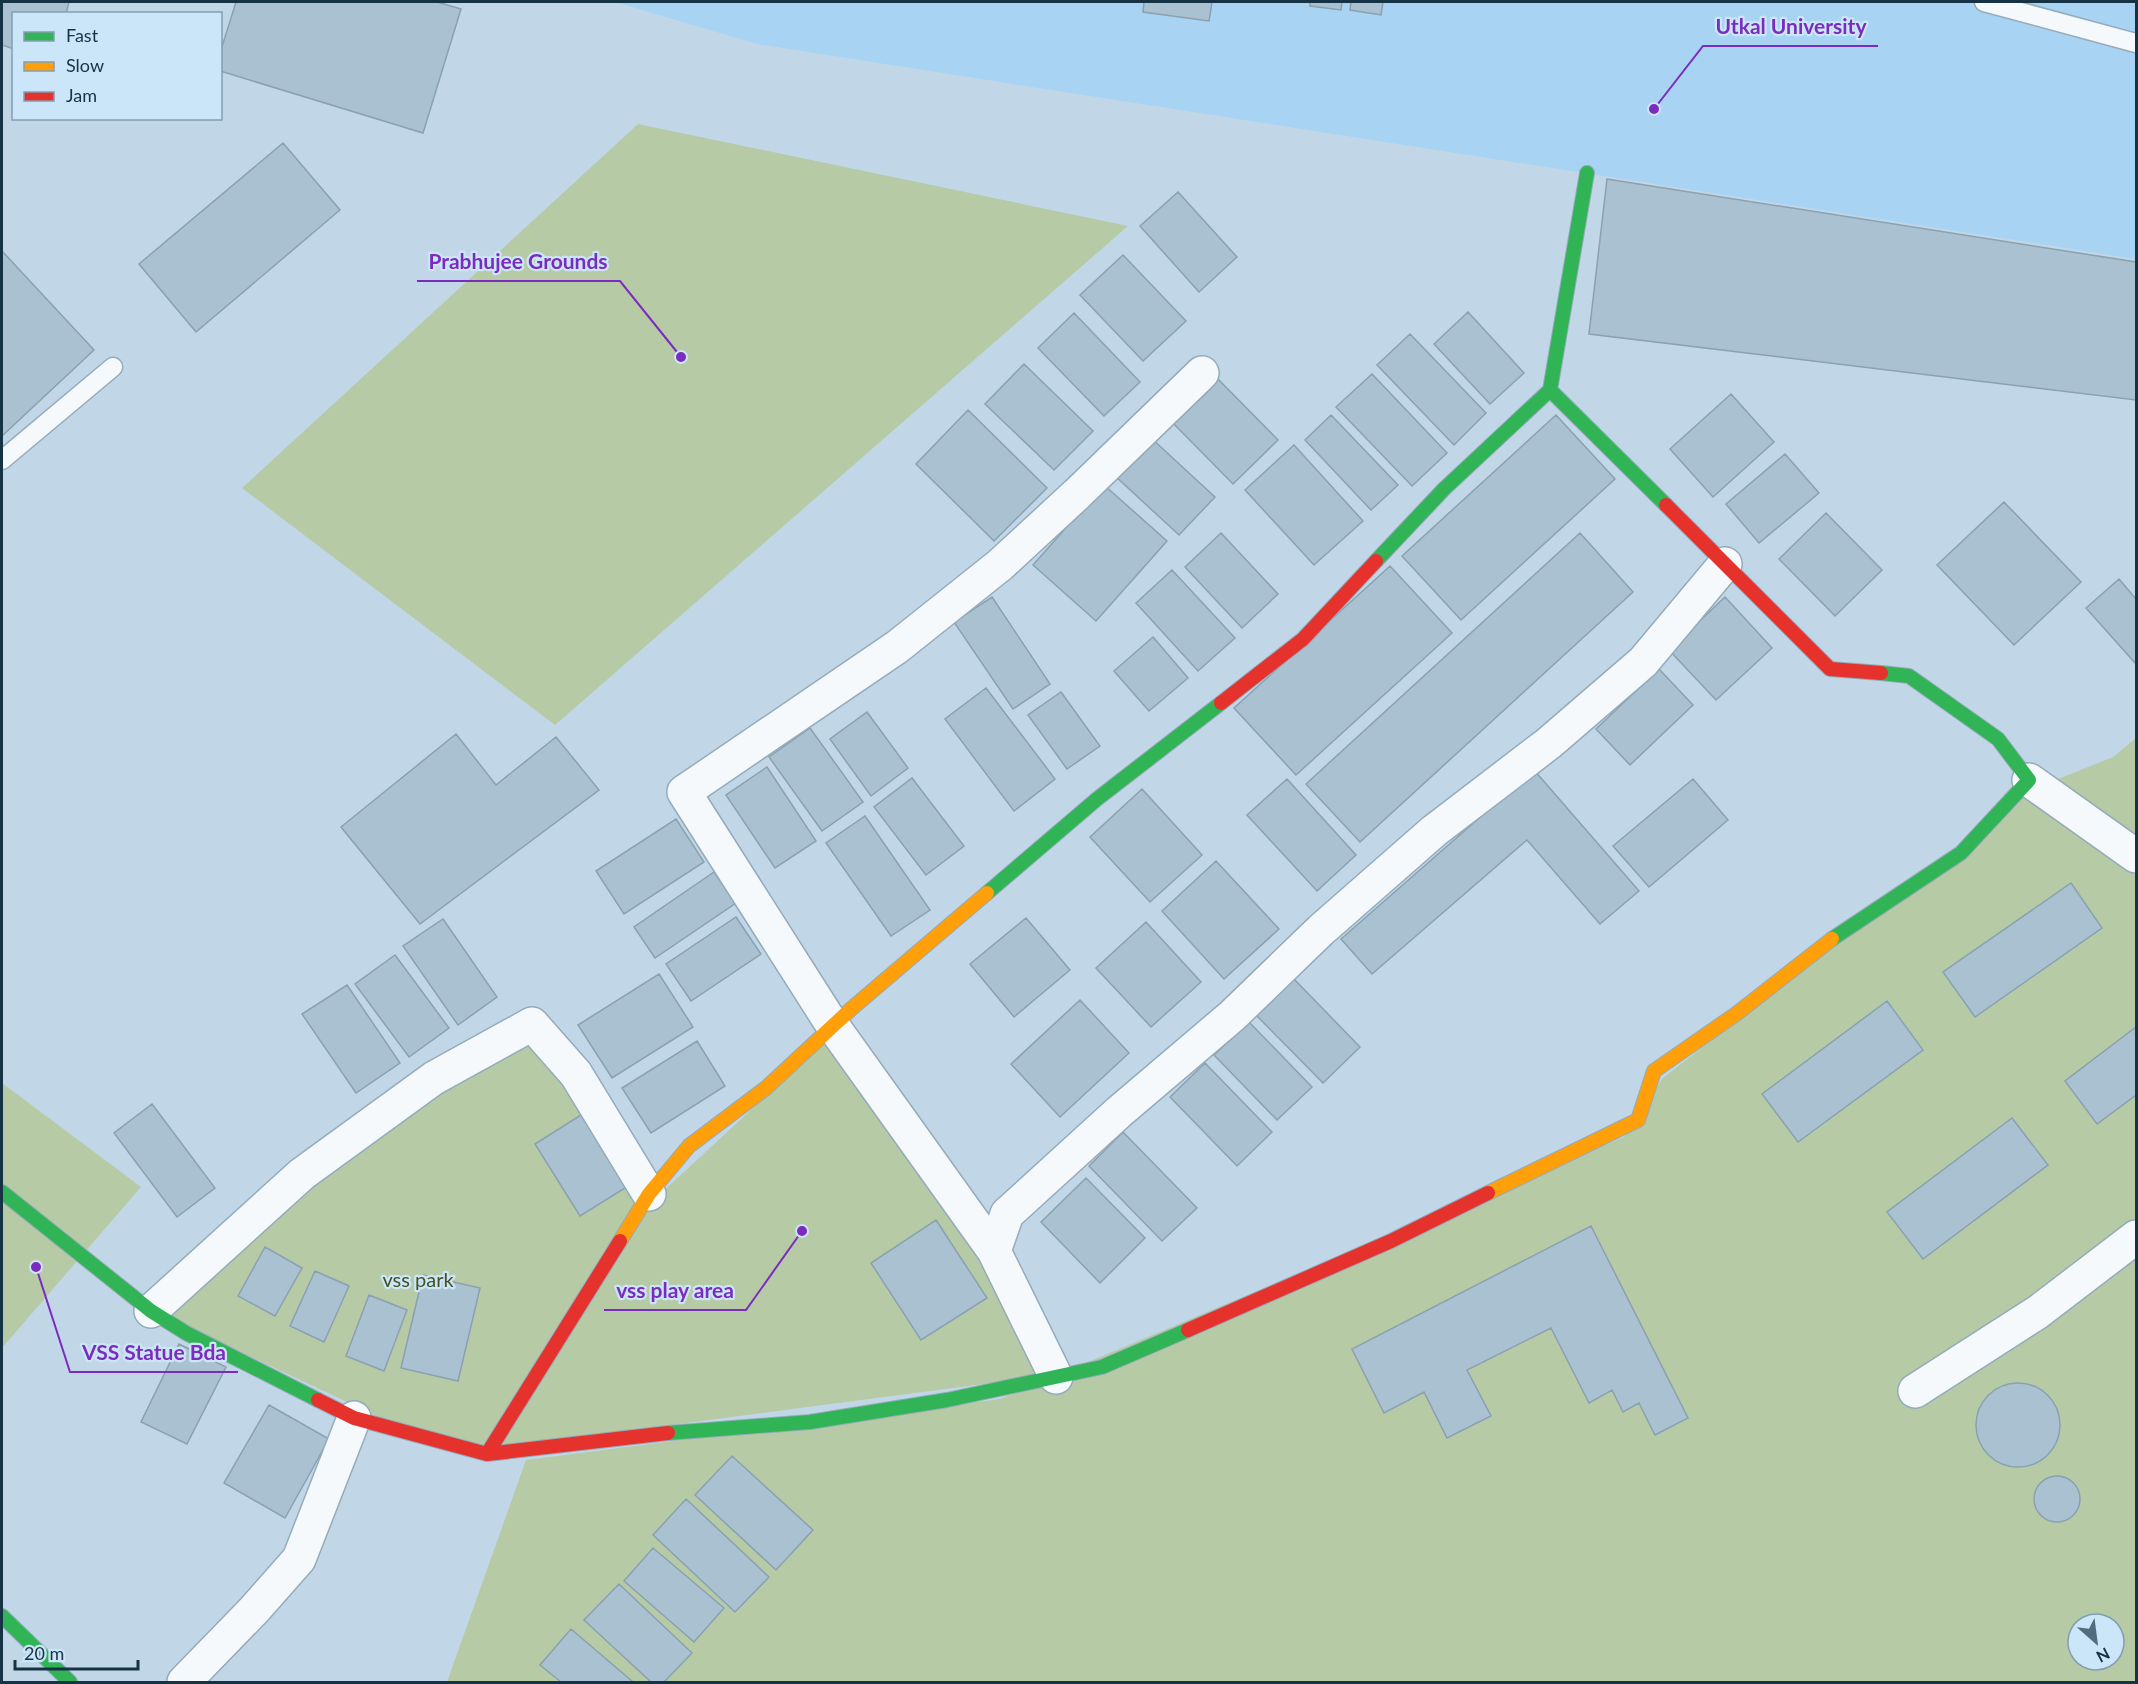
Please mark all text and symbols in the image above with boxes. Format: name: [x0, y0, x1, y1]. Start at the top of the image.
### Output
callout: Utkal University: [1703, 7, 1878, 46]
legend: [12, 12, 222, 120]
text: Utkal University: [1715, 13, 1867, 38]
text: Fast: [66, 24, 99, 46]
text: Slow: [66, 54, 104, 76]
text: Jam: [66, 84, 97, 106]
callout: Prabhujee Grounds: [417, 242, 620, 281]
text: Prabhujee Grounds: [428, 248, 608, 273]
park label: vss park: [382, 1267, 454, 1291]
callout: vss play area: [604, 1271, 746, 1310]
text: vss play area: [616, 1277, 734, 1302]
callout: VSS Statue Bda: [70, 1333, 238, 1372]
text: VSS Statue Bda: [81, 1339, 226, 1364]
north arrow: [2066, 1612, 2126, 1672]
scale bar: [15, 1633, 138, 1671]
text: 20 m: [24, 1642, 64, 1664]
text: N: [2093, 1644, 2113, 1667]

